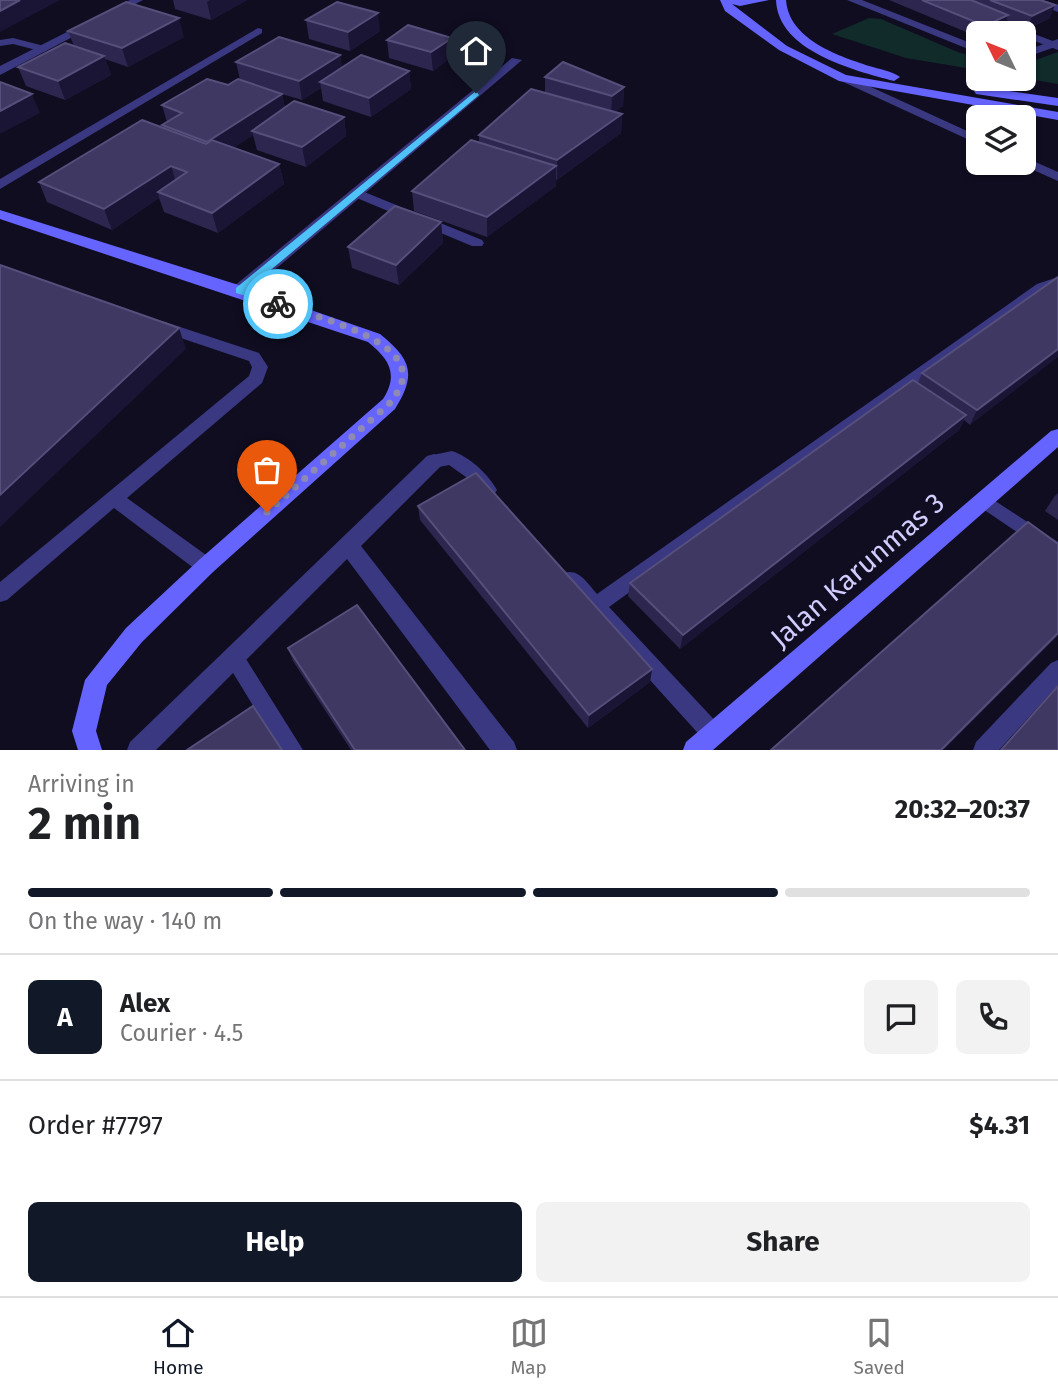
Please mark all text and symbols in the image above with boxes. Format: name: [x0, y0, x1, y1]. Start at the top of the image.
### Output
pin: [446, 21, 506, 93]
north arrow: [966, 21, 1036, 91]
map controls: [966, 21, 1036, 175]
icon: home: [457, 32, 495, 70]
button: layers: [966, 105, 1036, 175]
courier: [243, 269, 313, 339]
icon: bike: [259, 285, 297, 323]
pin: [237, 440, 297, 512]
icon: bag: [248, 451, 286, 489]
street label: Jalan Karunmas 3: [764, 486, 951, 655]
text: Arriving in: [28, 770, 135, 798]
text: 20:32–20:37: [895, 794, 1030, 825]
text: 2 min: [28, 796, 141, 851]
text: On the way · 140 m: [28, 907, 222, 935]
button: chat: [864, 980, 938, 1054]
button: phone: [956, 980, 1030, 1054]
text: Alex: [120, 988, 170, 1019]
text: A: [57, 1002, 73, 1033]
text: Courier · 4.5: [120, 1019, 243, 1047]
text: Order #7797: [28, 1110, 163, 1141]
text: $4.31: [969, 1110, 1030, 1141]
button: Help: [28, 1202, 522, 1282]
button: Share: [536, 1202, 1030, 1282]
tab: Home: [153, 1314, 204, 1379]
tab: Map: [510, 1314, 548, 1379]
tab: Saved: [854, 1314, 905, 1379]

